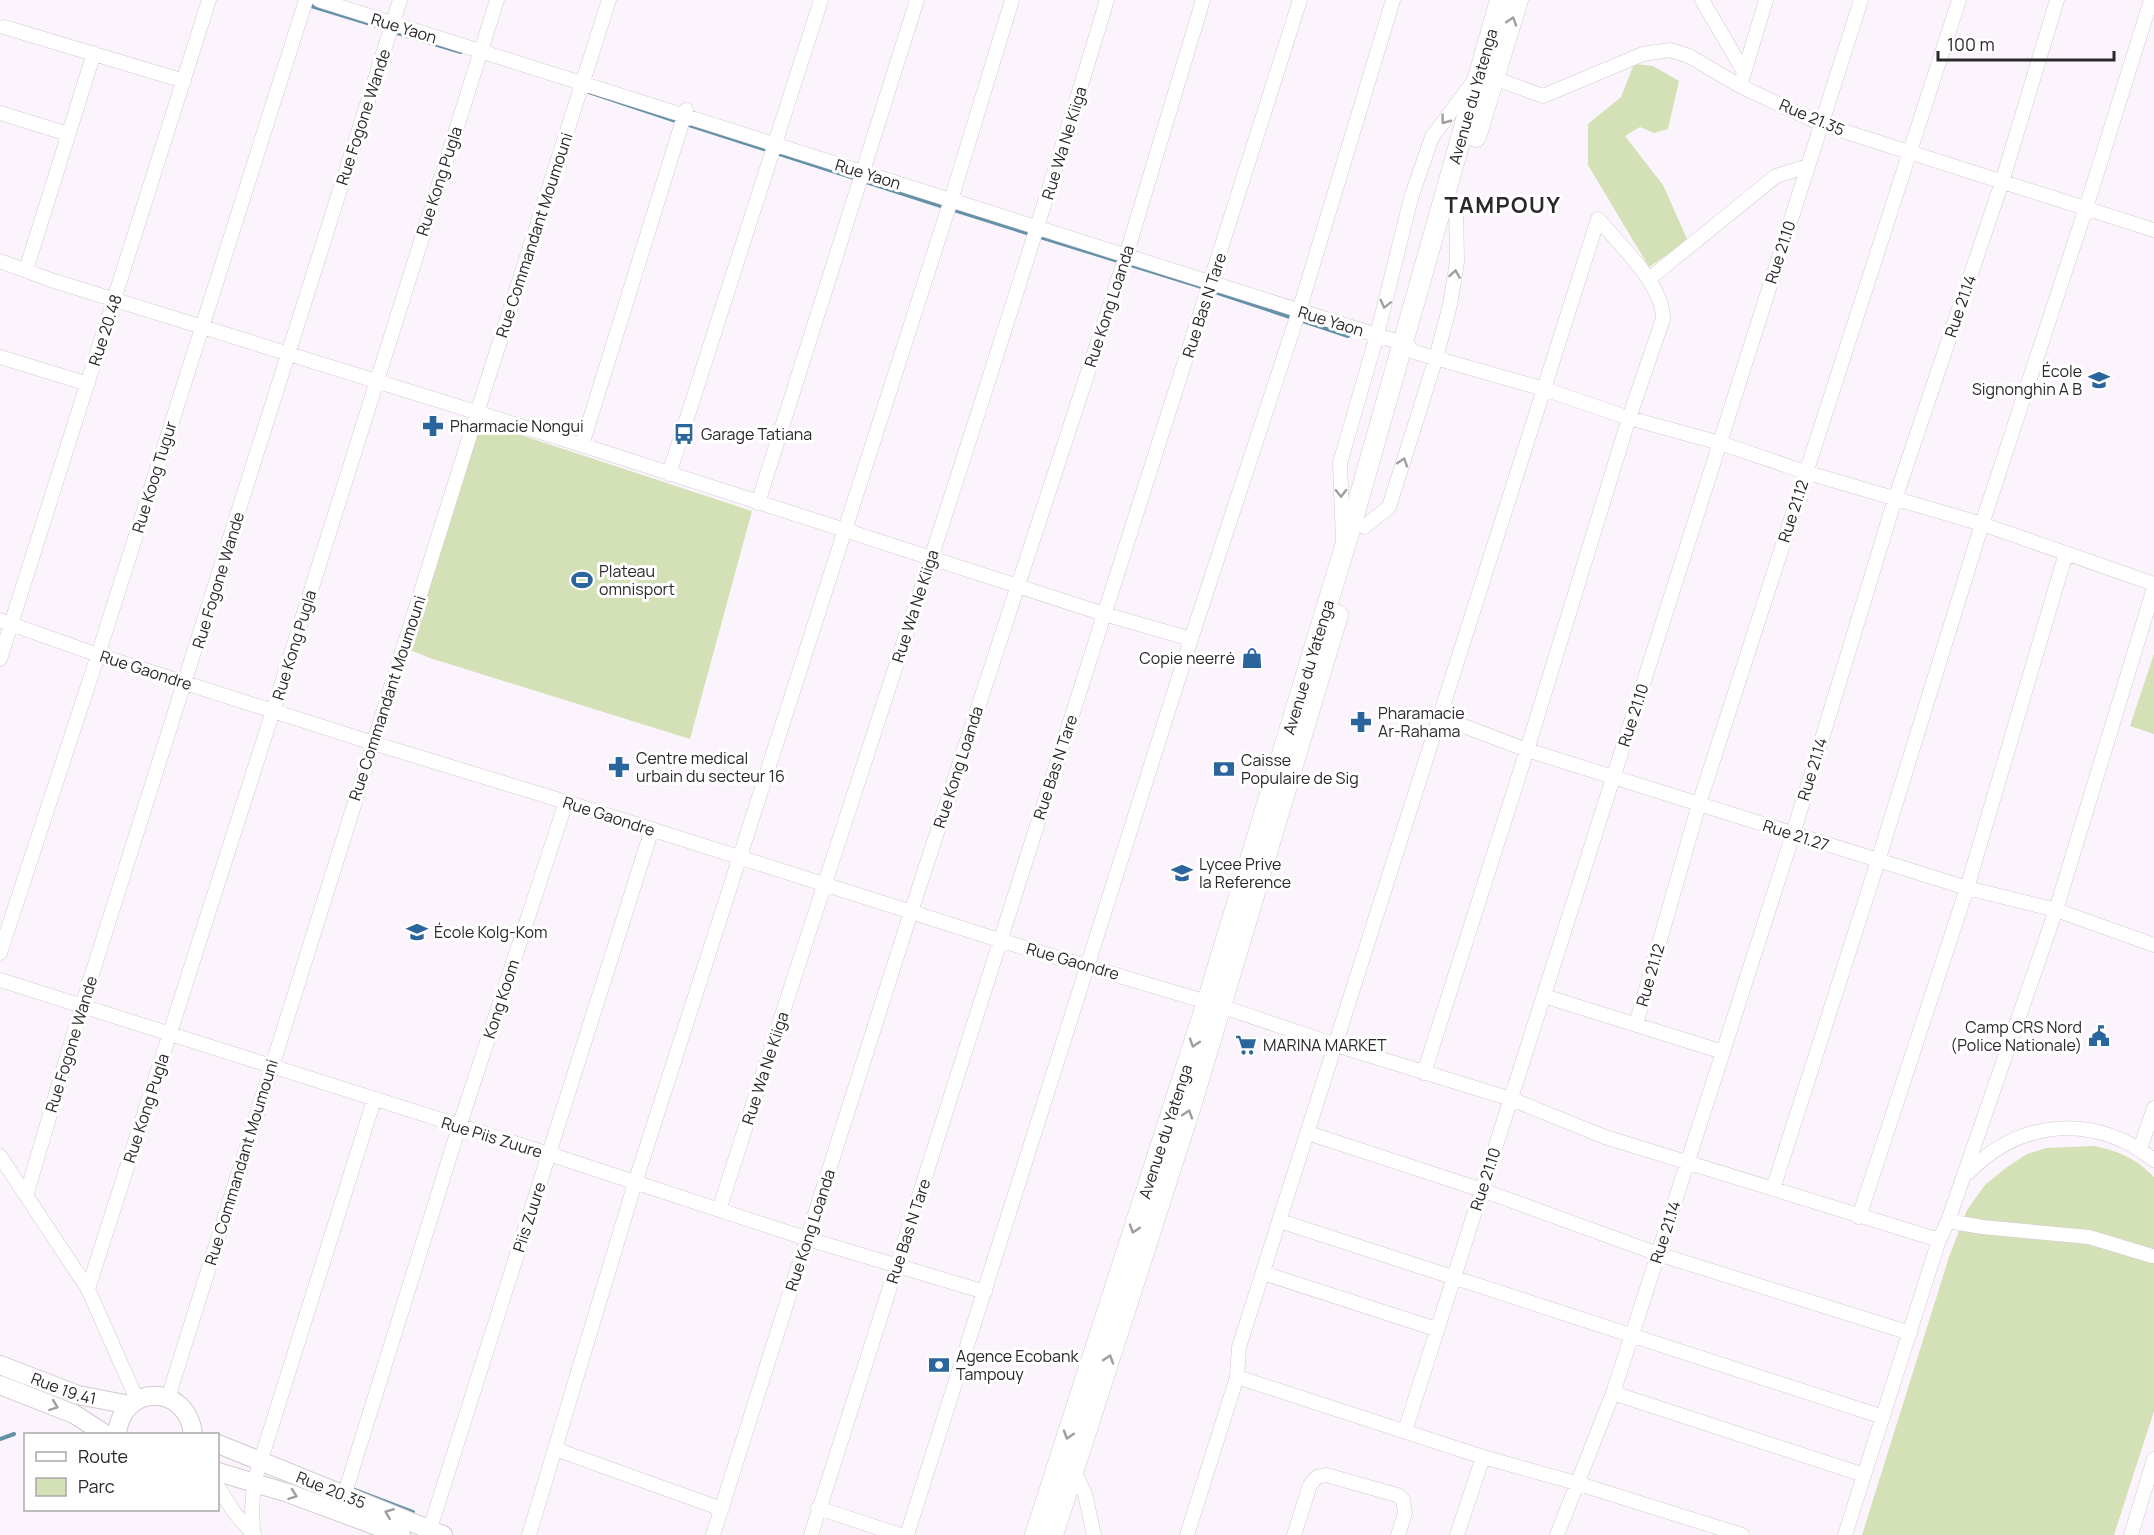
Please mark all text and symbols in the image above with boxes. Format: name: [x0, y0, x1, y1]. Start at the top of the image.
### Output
street label: Rue Yaon: [368, 8, 440, 48]
one-way arrow: [1504, 16, 1517, 27]
scale bar: [1938, 24, 2114, 62]
street label: Avenue du Yatenga: [1443, 26, 1502, 167]
text: 100 m: [1947, 32, 1995, 56]
street label: Rue Fogone Wande: [331, 46, 395, 188]
street label: Rue Wa Ne Kiiga: [1036, 84, 1092, 202]
street label: Rue 21.35: [1776, 93, 1848, 141]
one-way arrow: [1441, 114, 1452, 125]
street label: Rue Kong Pugla: [411, 123, 467, 239]
street label: Rue Commandant Moumouni: [490, 130, 578, 340]
street label: Rue Yaon: [832, 154, 904, 194]
district label: TAMPOUY: [1445, 190, 1561, 220]
street label: Rue 21.10: [1759, 218, 1801, 286]
street label: Rue Kong Loanda: [1079, 242, 1139, 370]
street label: Rue Bas N Tare: [1177, 250, 1231, 360]
one-way arrow: [1449, 269, 1461, 279]
street label: Rue 21.14: [1939, 272, 1981, 340]
street label: Rue 20.48: [83, 292, 127, 368]
one-way arrow: [1379, 299, 1392, 309]
street label: Rue Yaon: [1295, 301, 1367, 341]
place label: École Signonghin A B: [1972, 360, 2082, 400]
school or university icon: École Signonghin A B: [2087, 368, 2111, 392]
pharmacy icon: Pharmacie Nongui: [421, 414, 445, 438]
place label: Pharmacie Nongui: [450, 415, 584, 437]
street label: Rue Koog Tugur: [127, 418, 181, 535]
bus stop icon: Garage Tatiana: [672, 422, 696, 446]
place label: Garage Tatiana: [701, 423, 812, 445]
one-way arrow: [1396, 457, 1408, 468]
street label: Rue 21.12: [1773, 477, 1813, 545]
one-way arrow: [1335, 489, 1347, 498]
street label: Rue Fogone Wande: [187, 509, 249, 651]
street label: Rue Wa Ne Kiiga: [886, 547, 944, 665]
place label: Plateau omnisport: [599, 560, 675, 600]
sports icon: Plateau omnisport: [570, 568, 594, 592]
street label: Rue Kong Pugla: [267, 587, 321, 703]
street label: Rue Commandant Moumouni: [343, 593, 431, 803]
street label: Avenue du Yatenga: [1278, 597, 1339, 737]
street label: Rue Gaondre: [97, 645, 195, 695]
shop icon: Copie neerrė: [1240, 646, 1264, 670]
place label: Copie neerrė: [1139, 647, 1235, 669]
street label: Rue 21.10: [1612, 681, 1654, 749]
place label: Pharamacie Ar-Rahama: [1378, 702, 1465, 742]
street label: Rue Kong Loanda: [928, 703, 988, 831]
pharmacy icon: Pharamacie Ar-Rahama: [1349, 710, 1373, 734]
street label: Rue Bas N Tare: [1028, 712, 1082, 822]
street label: Rue 21.14: [1792, 735, 1832, 803]
place label: Centre medical urbain du secteur 16: [636, 747, 785, 787]
place label: Caisse Populaire de Sig: [1241, 749, 1359, 789]
pharmacy icon: Centre medical urbain du secteur 16: [607, 755, 631, 779]
bank icon: Caisse Populaire de Sig: [1212, 757, 1236, 781]
street label: Rue Gaondre: [560, 791, 658, 841]
street label: Rue 21.27: [1760, 814, 1832, 856]
place label: Lycee Prive la Reference: [1199, 853, 1291, 893]
school or university icon: Lycee Prive la Reference: [1170, 861, 1194, 885]
school or university icon: École Kolg-Kom: [405, 920, 429, 944]
place label: École Kolg-Kom: [434, 921, 548, 943]
street label: Rue Gaondre: [1024, 937, 1122, 985]
street label: Rue 21.12: [1631, 941, 1669, 1009]
street label: Kong Koom: [478, 957, 524, 1041]
street label: Rue Fogone Wande: [40, 973, 102, 1115]
street label: Rue Wa Ne Kiiga: [736, 1009, 794, 1127]
place label: Camp CRS Nord (Police Nationale): [1950, 1016, 2082, 1056]
public building icon: Camp CRS Nord (Police Nationale): [2087, 1024, 2111, 1048]
supermarket icon: MARINA MARKET: [1234, 1033, 1258, 1057]
place label: MARINA MARKET: [1263, 1034, 1387, 1056]
one-way arrow: [1189, 1037, 1201, 1048]
street label: Rue Kong Pugla: [118, 1050, 174, 1166]
street label: Rue Commandant Moumouni: [199, 1056, 283, 1268]
street label: Avenue du Yatenga: [1133, 1062, 1197, 1201]
one-way arrow: [1181, 1109, 1193, 1120]
street label: Rue Piis Zuure: [439, 1111, 545, 1163]
street label: Rue 21.10: [1464, 1145, 1506, 1213]
street label: Rue Kong Loanda: [780, 1166, 840, 1294]
street label: Rue Bas N Tare: [881, 1176, 935, 1286]
street label: Piis Zuure: [507, 1179, 551, 1255]
street label: Rue 21.14: [1645, 1198, 1685, 1266]
one-way arrow: [1129, 1223, 1141, 1234]
place label: Agence Ecobank Tampouy: [956, 1345, 1079, 1385]
bank icon: Agence Ecobank Tampouy: [927, 1353, 951, 1377]
one-way arrow: [1101, 1354, 1114, 1365]
street label: Rue 19.41: [28, 1367, 98, 1409]
one-way arrow: [49, 1399, 59, 1412]
one-way arrow: [1062, 1429, 1075, 1440]
legend: [24, 1433, 219, 1511]
text: Route: [78, 1444, 128, 1468]
street label: Rue 20.35: [293, 1466, 369, 1514]
text: Parc: [78, 1474, 115, 1498]
one-way arrow: [288, 1488, 298, 1501]
one-way arrow: [384, 1508, 395, 1520]

